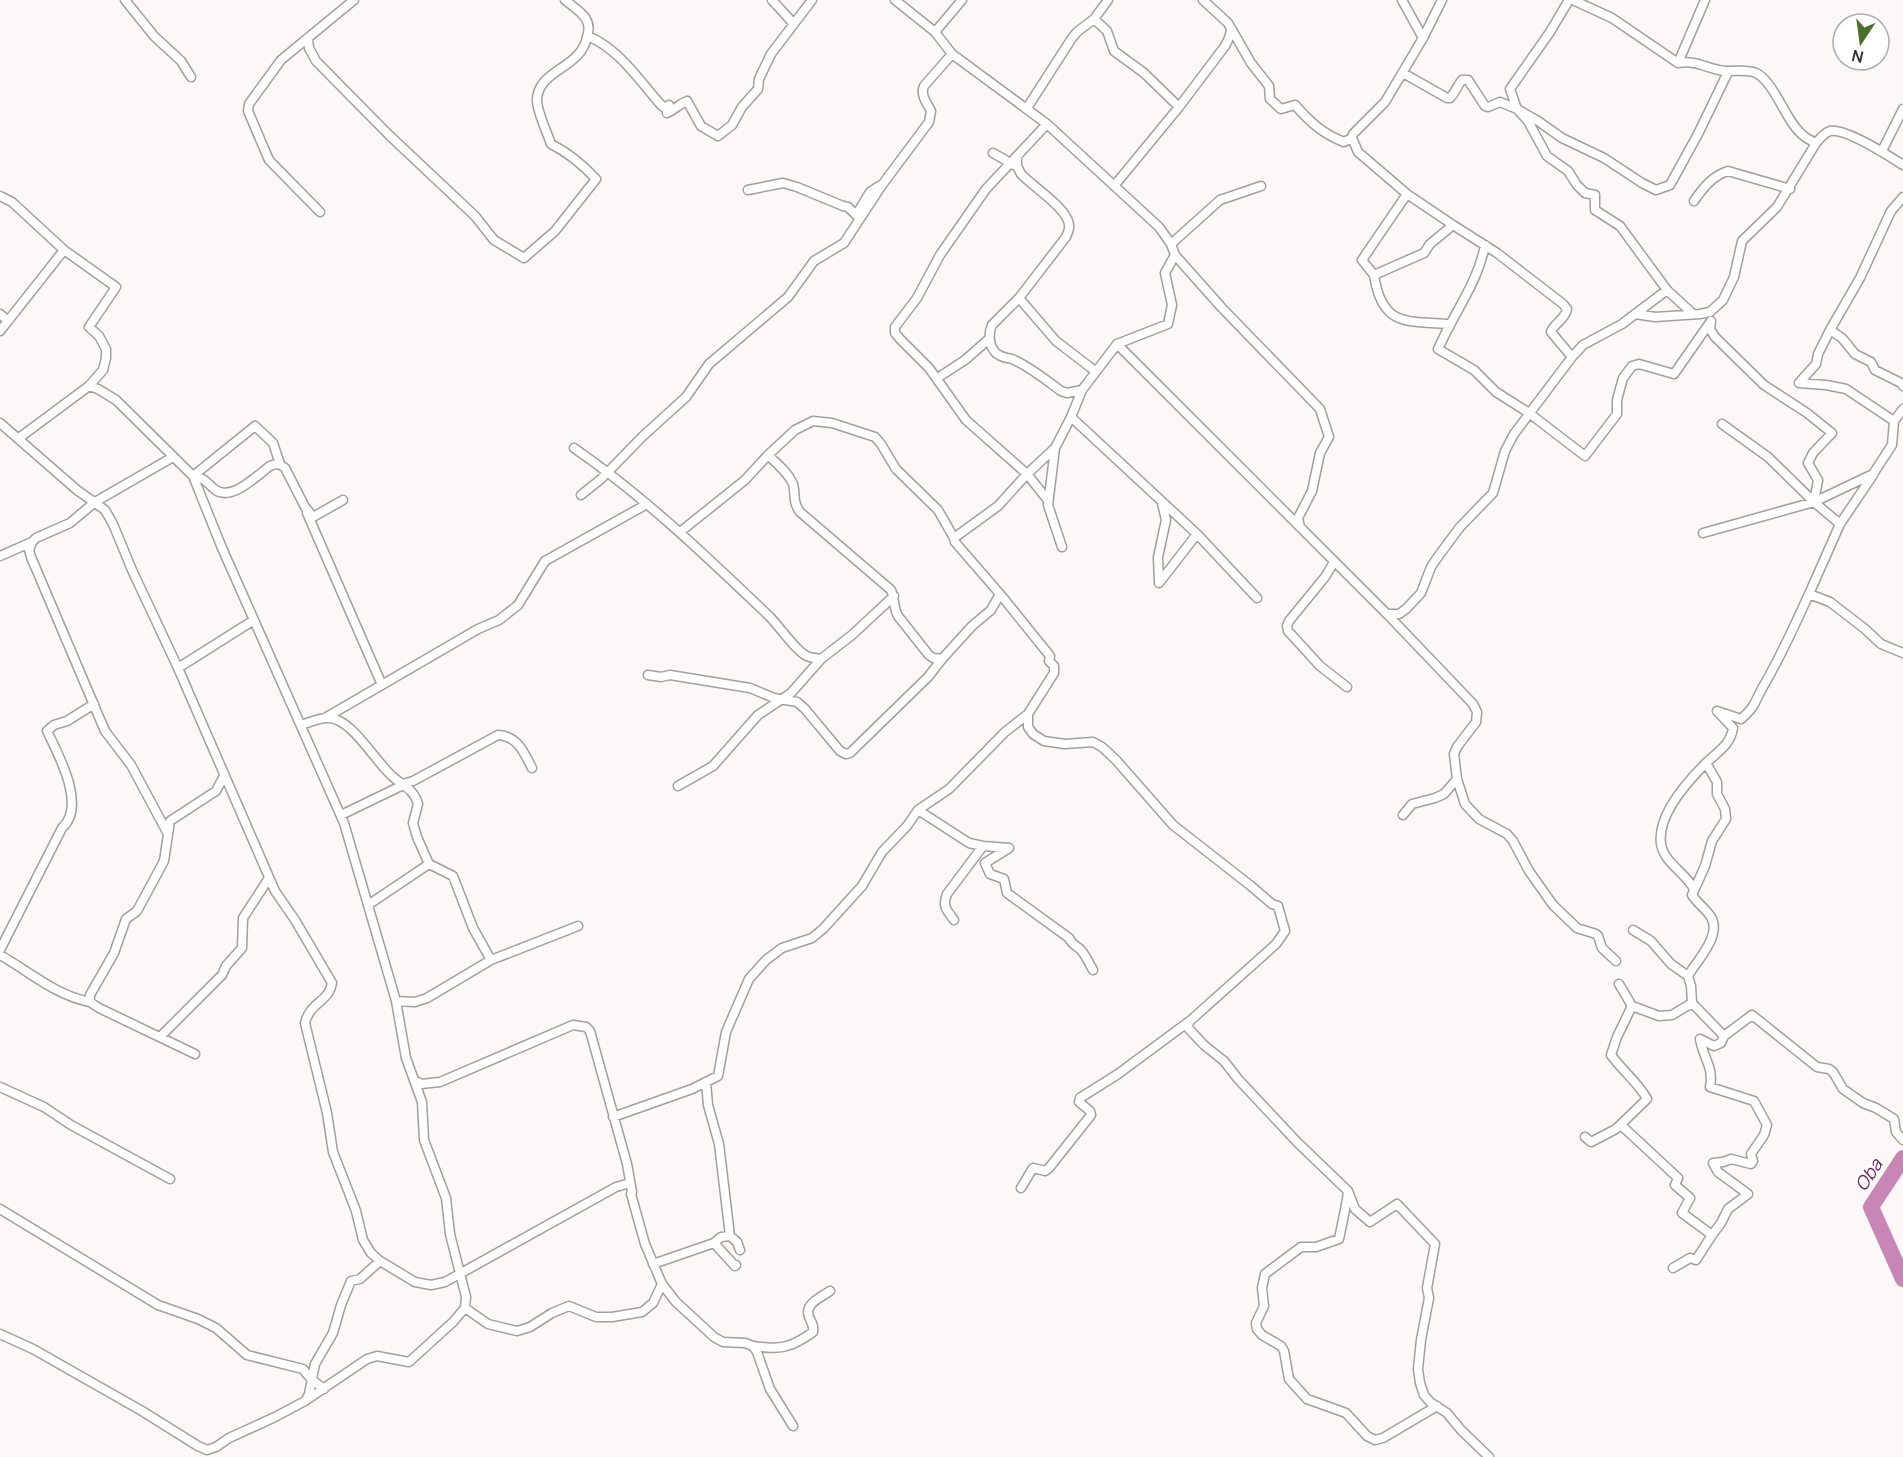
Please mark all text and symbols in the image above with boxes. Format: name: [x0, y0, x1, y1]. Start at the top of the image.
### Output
north arrow: [1831, 12, 1891, 72]
text: N: [1850, 45, 1866, 69]
water label: Oba: [1849, 1153, 1888, 1195]

